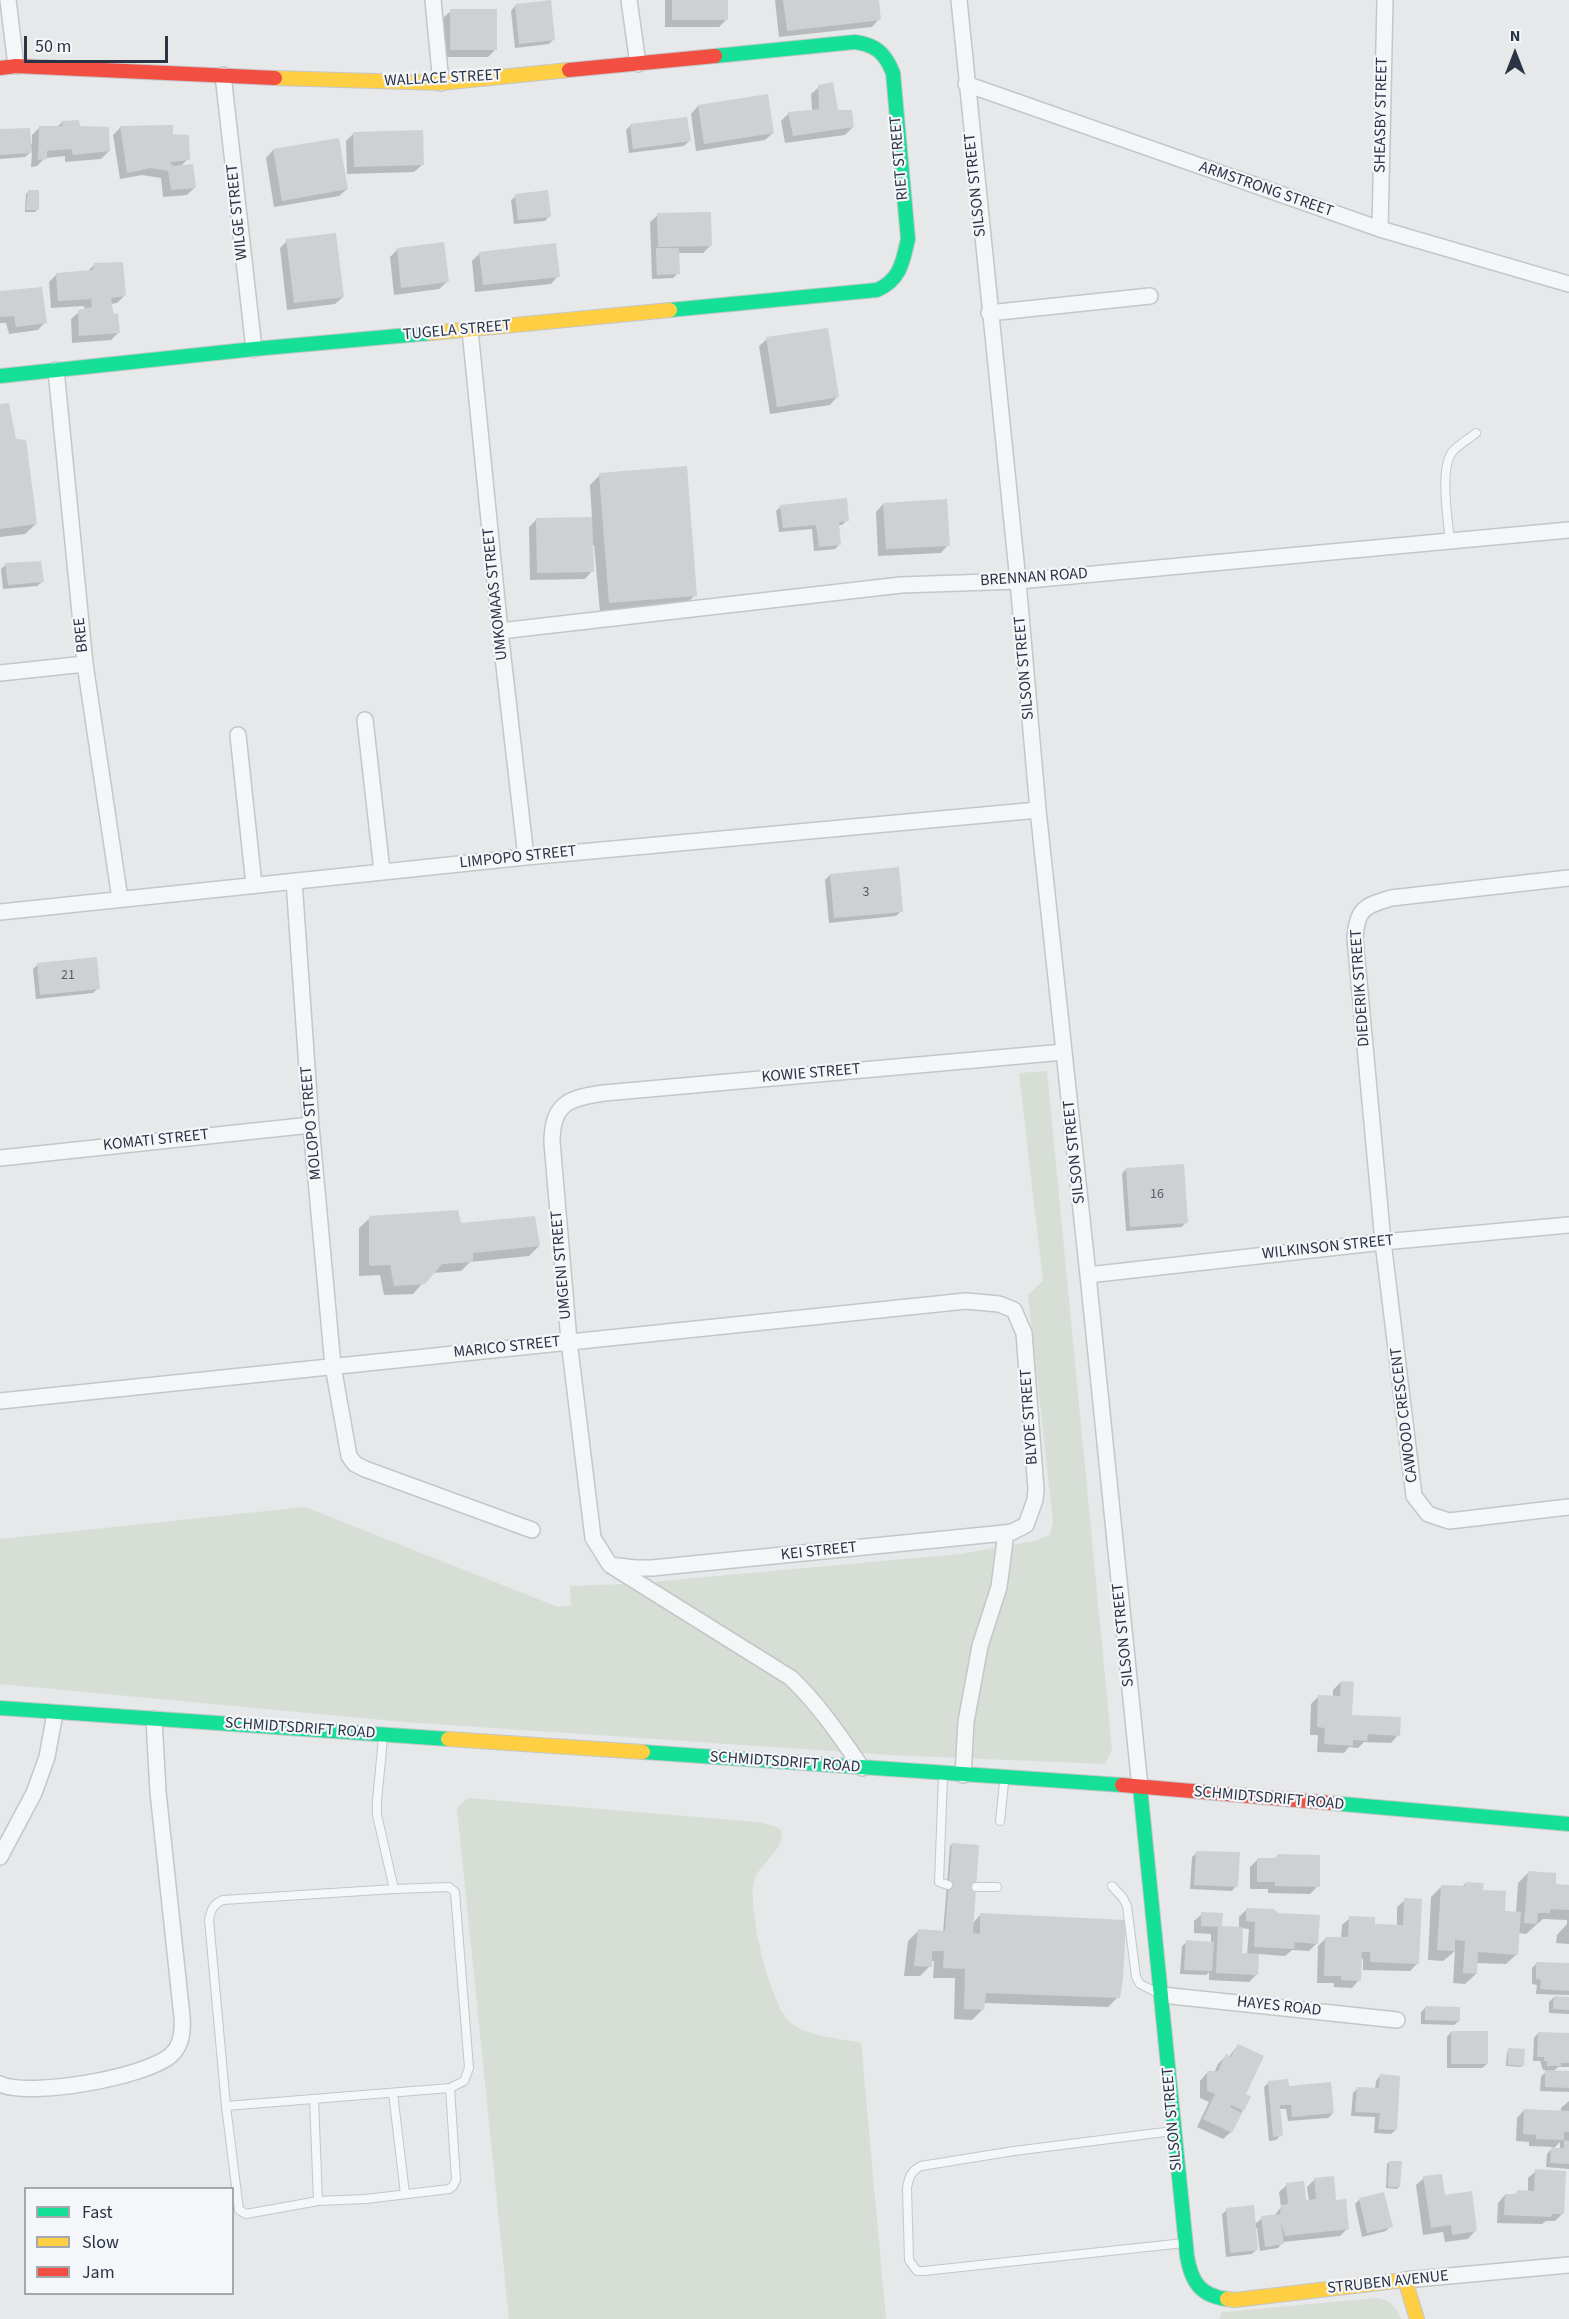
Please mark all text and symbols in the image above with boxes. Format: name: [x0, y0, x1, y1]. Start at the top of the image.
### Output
scale bar: [27, 24, 171, 62]
north arrow: [1485, 24, 1545, 84]
text: N: [1510, 25, 1520, 47]
text: 50 m: [35, 34, 71, 59]
street label: SHEASBY STREET: [1371, 57, 1393, 173]
street label: WALLACE STREET: [384, 66, 502, 92]
street label: RIET STREET: [887, 115, 913, 201]
street label: SILSON STREET: [961, 132, 991, 238]
street label: ARMSTRONG STREET: [1196, 158, 1336, 222]
street label: WILGE STREET: [223, 163, 253, 261]
street label: TUGELA STREET: [402, 317, 512, 345]
street label: UMKOMAAS STREET: [479, 527, 513, 661]
street label: BRENNAN ROAD: [979, 565, 1089, 591]
street label: SILSON STREET: [1011, 615, 1039, 721]
street label: BREE: [71, 616, 93, 654]
street label: LIMPOPO STREET: [459, 842, 577, 874]
house number: 3: [863, 885, 869, 901]
street label: DIEDERIK STREET: [1347, 929, 1375, 1047]
house number: 21: [61, 968, 75, 984]
street label: KOWIE STREET: [761, 1060, 861, 1088]
street label: MOLOPO STREET: [297, 1065, 327, 1181]
street label: SILSON STREET: [1060, 1099, 1090, 1205]
street label: KOMATI STREET: [102, 1126, 210, 1156]
house number: 16: [1150, 1187, 1164, 1203]
street label: UMGENI STREET: [548, 1210, 576, 1320]
street label: WILKINSON STREET: [1261, 1232, 1395, 1264]
street label: MARICO STREET: [453, 1333, 561, 1363]
street label: CAWOOD CRESCENT: [1387, 1346, 1423, 1484]
street label: BLYDE STREET: [1017, 1368, 1043, 1466]
street label: KEI STREET: [780, 1538, 858, 1566]
street label: SILSON STREET: [1109, 1582, 1139, 1688]
street label: SCHMIDTSDRIFT ROAD: [224, 1714, 376, 1744]
street label: SCHMIDTSDRIFT ROAD: [709, 1748, 861, 1778]
street label: SCHMIDTSDRIFT ROAD: [1193, 1783, 1345, 1815]
street label: HAYES ROAD: [1236, 1993, 1322, 2021]
street label: SILSON STREET: [1159, 2066, 1187, 2172]
legend: [24, 2187, 234, 2295]
text: Fast: [82, 2200, 113, 2225]
text: Slow: [82, 2230, 119, 2255]
text: Jam: [82, 2260, 115, 2285]
street label: STRUBEN AVENUE: [1326, 2267, 1450, 2299]

